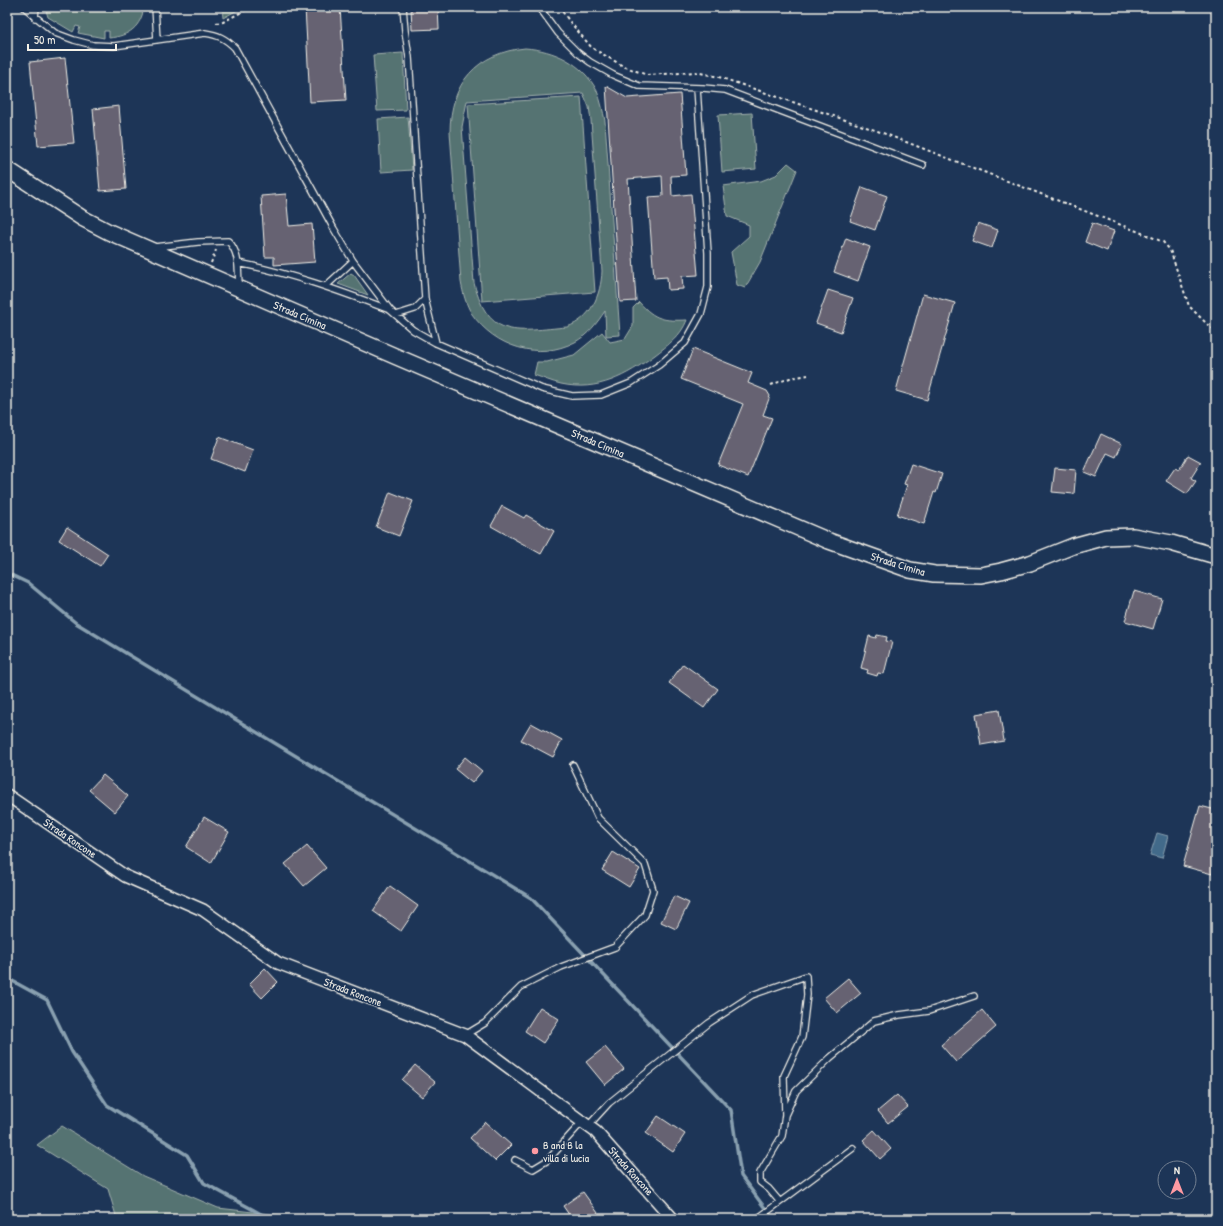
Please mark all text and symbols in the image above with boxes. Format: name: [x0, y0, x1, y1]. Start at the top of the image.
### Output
scale bar: [28, 26, 116, 52]
text: 50 m: [34, 31, 55, 48]
street label: Strada Cimina: [271, 298, 329, 333]
street label: Strada Cimina: [569, 426, 627, 461]
street label: Strada Cimina: [869, 549, 928, 579]
street label: Strada Roncone: [41, 815, 100, 861]
street label: Strada Roncone: [322, 975, 385, 1010]
place label: B and B la villa di lucia: [543, 1138, 590, 1165]
street label: Strada Roncone: [605, 1144, 657, 1199]
marker: B and B la villa di lucia: [530, 1146, 540, 1156]
north arrow: [1157, 1160, 1197, 1200]
text: N: [1174, 1163, 1180, 1177]

